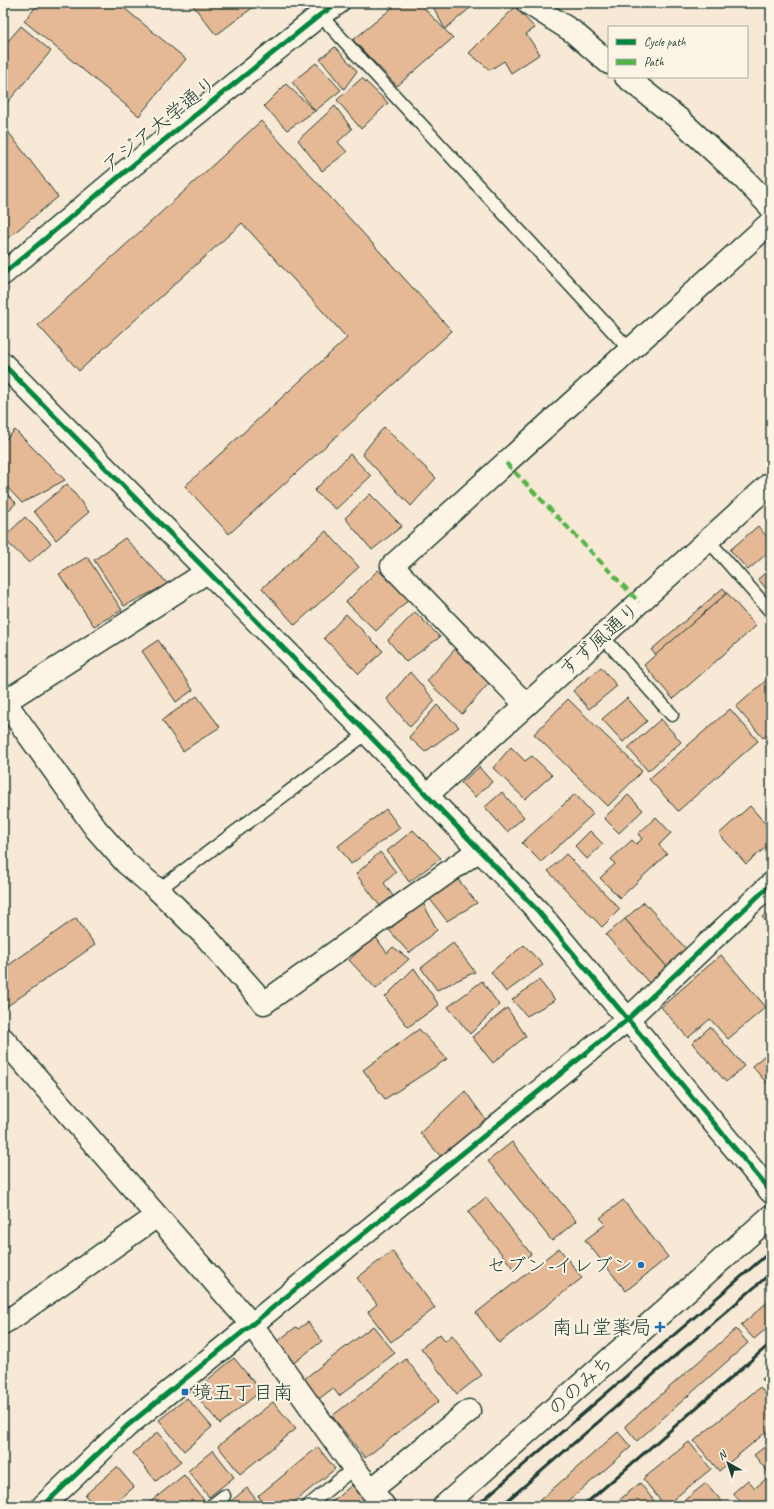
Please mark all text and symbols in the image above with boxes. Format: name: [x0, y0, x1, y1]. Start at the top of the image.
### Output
legend: [608, 26, 748, 78]
text: Cycle path: [644, 34, 686, 50]
text: Path: [644, 54, 664, 70]
street label: アジア大学通り: [97, 70, 222, 178]
street label: すず風通り: [554, 597, 645, 682]
place label: セブン-イレブン: [486, 1253, 633, 1278]
marker: セブン-イレブン: [636, 1260, 646, 1270]
place label: 南山堂薬局: [552, 1315, 652, 1340]
marker: 南山堂薬局: [655, 1322, 665, 1332]
street label: ののみち: [543, 1350, 618, 1421]
place label: 境五丁目南: [193, 1380, 293, 1405]
marker: 境五丁目南: [180, 1387, 190, 1397]
north arrow: [708, 1443, 748, 1483]
text: N: [715, 1446, 730, 1463]

